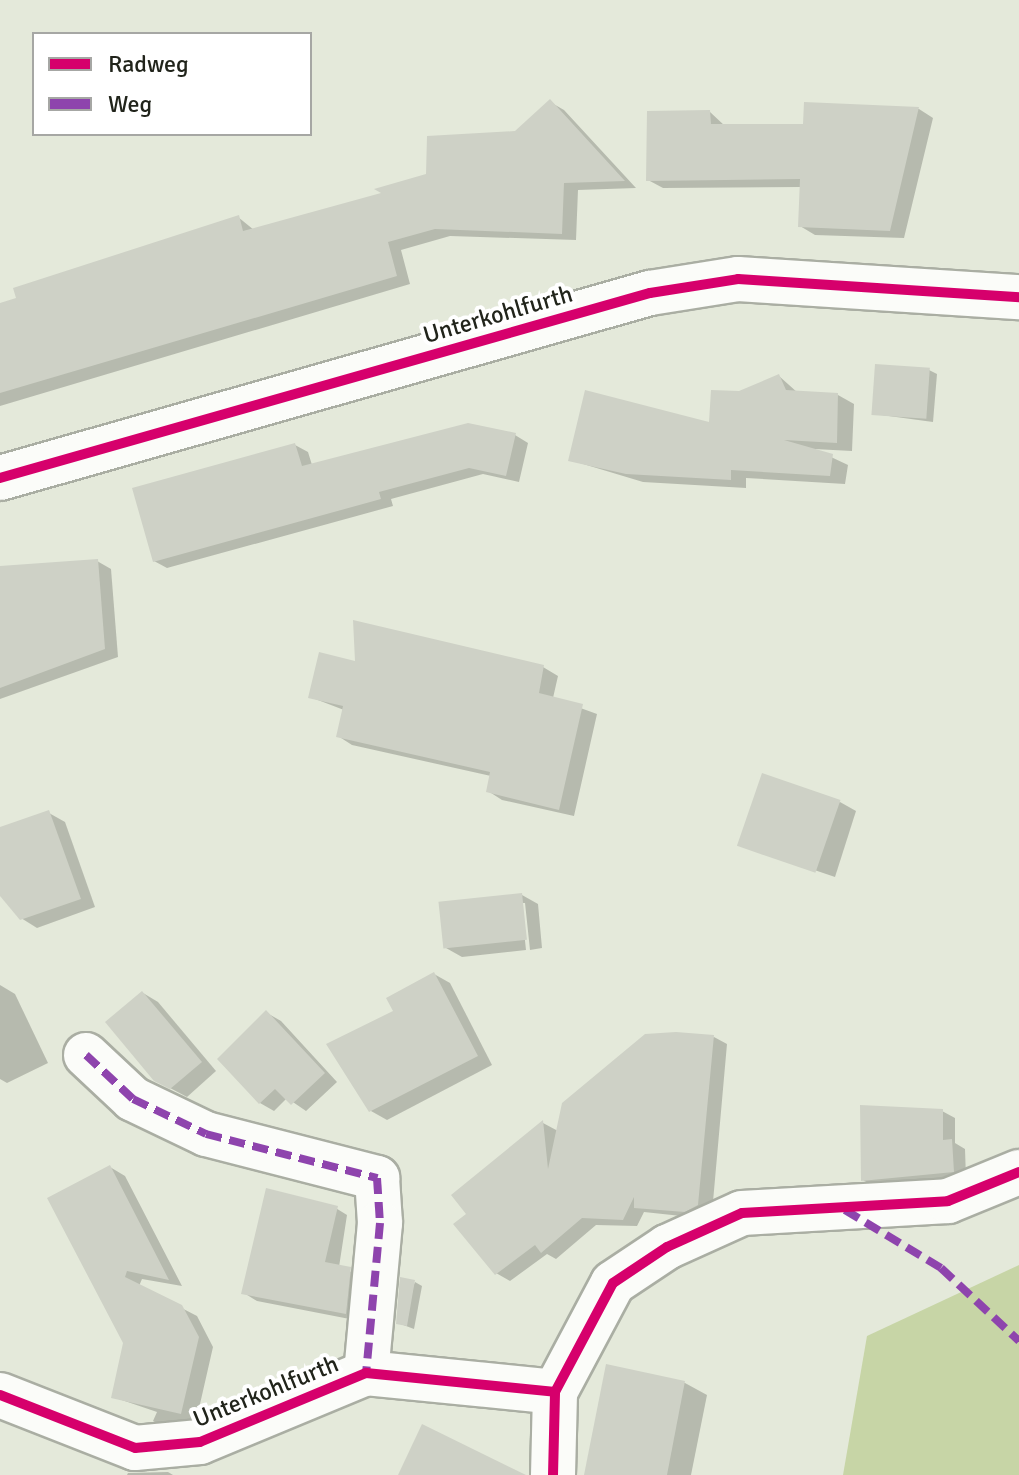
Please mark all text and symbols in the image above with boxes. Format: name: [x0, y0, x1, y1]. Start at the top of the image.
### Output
legend: [32, 32, 312, 136]
text: Radweg: [108, 49, 189, 79]
text: Weg: [108, 89, 152, 119]
street label: Unterkohlfurth: [420, 280, 576, 350]
street label: Unterkohlfurth: [189, 1350, 343, 1434]

